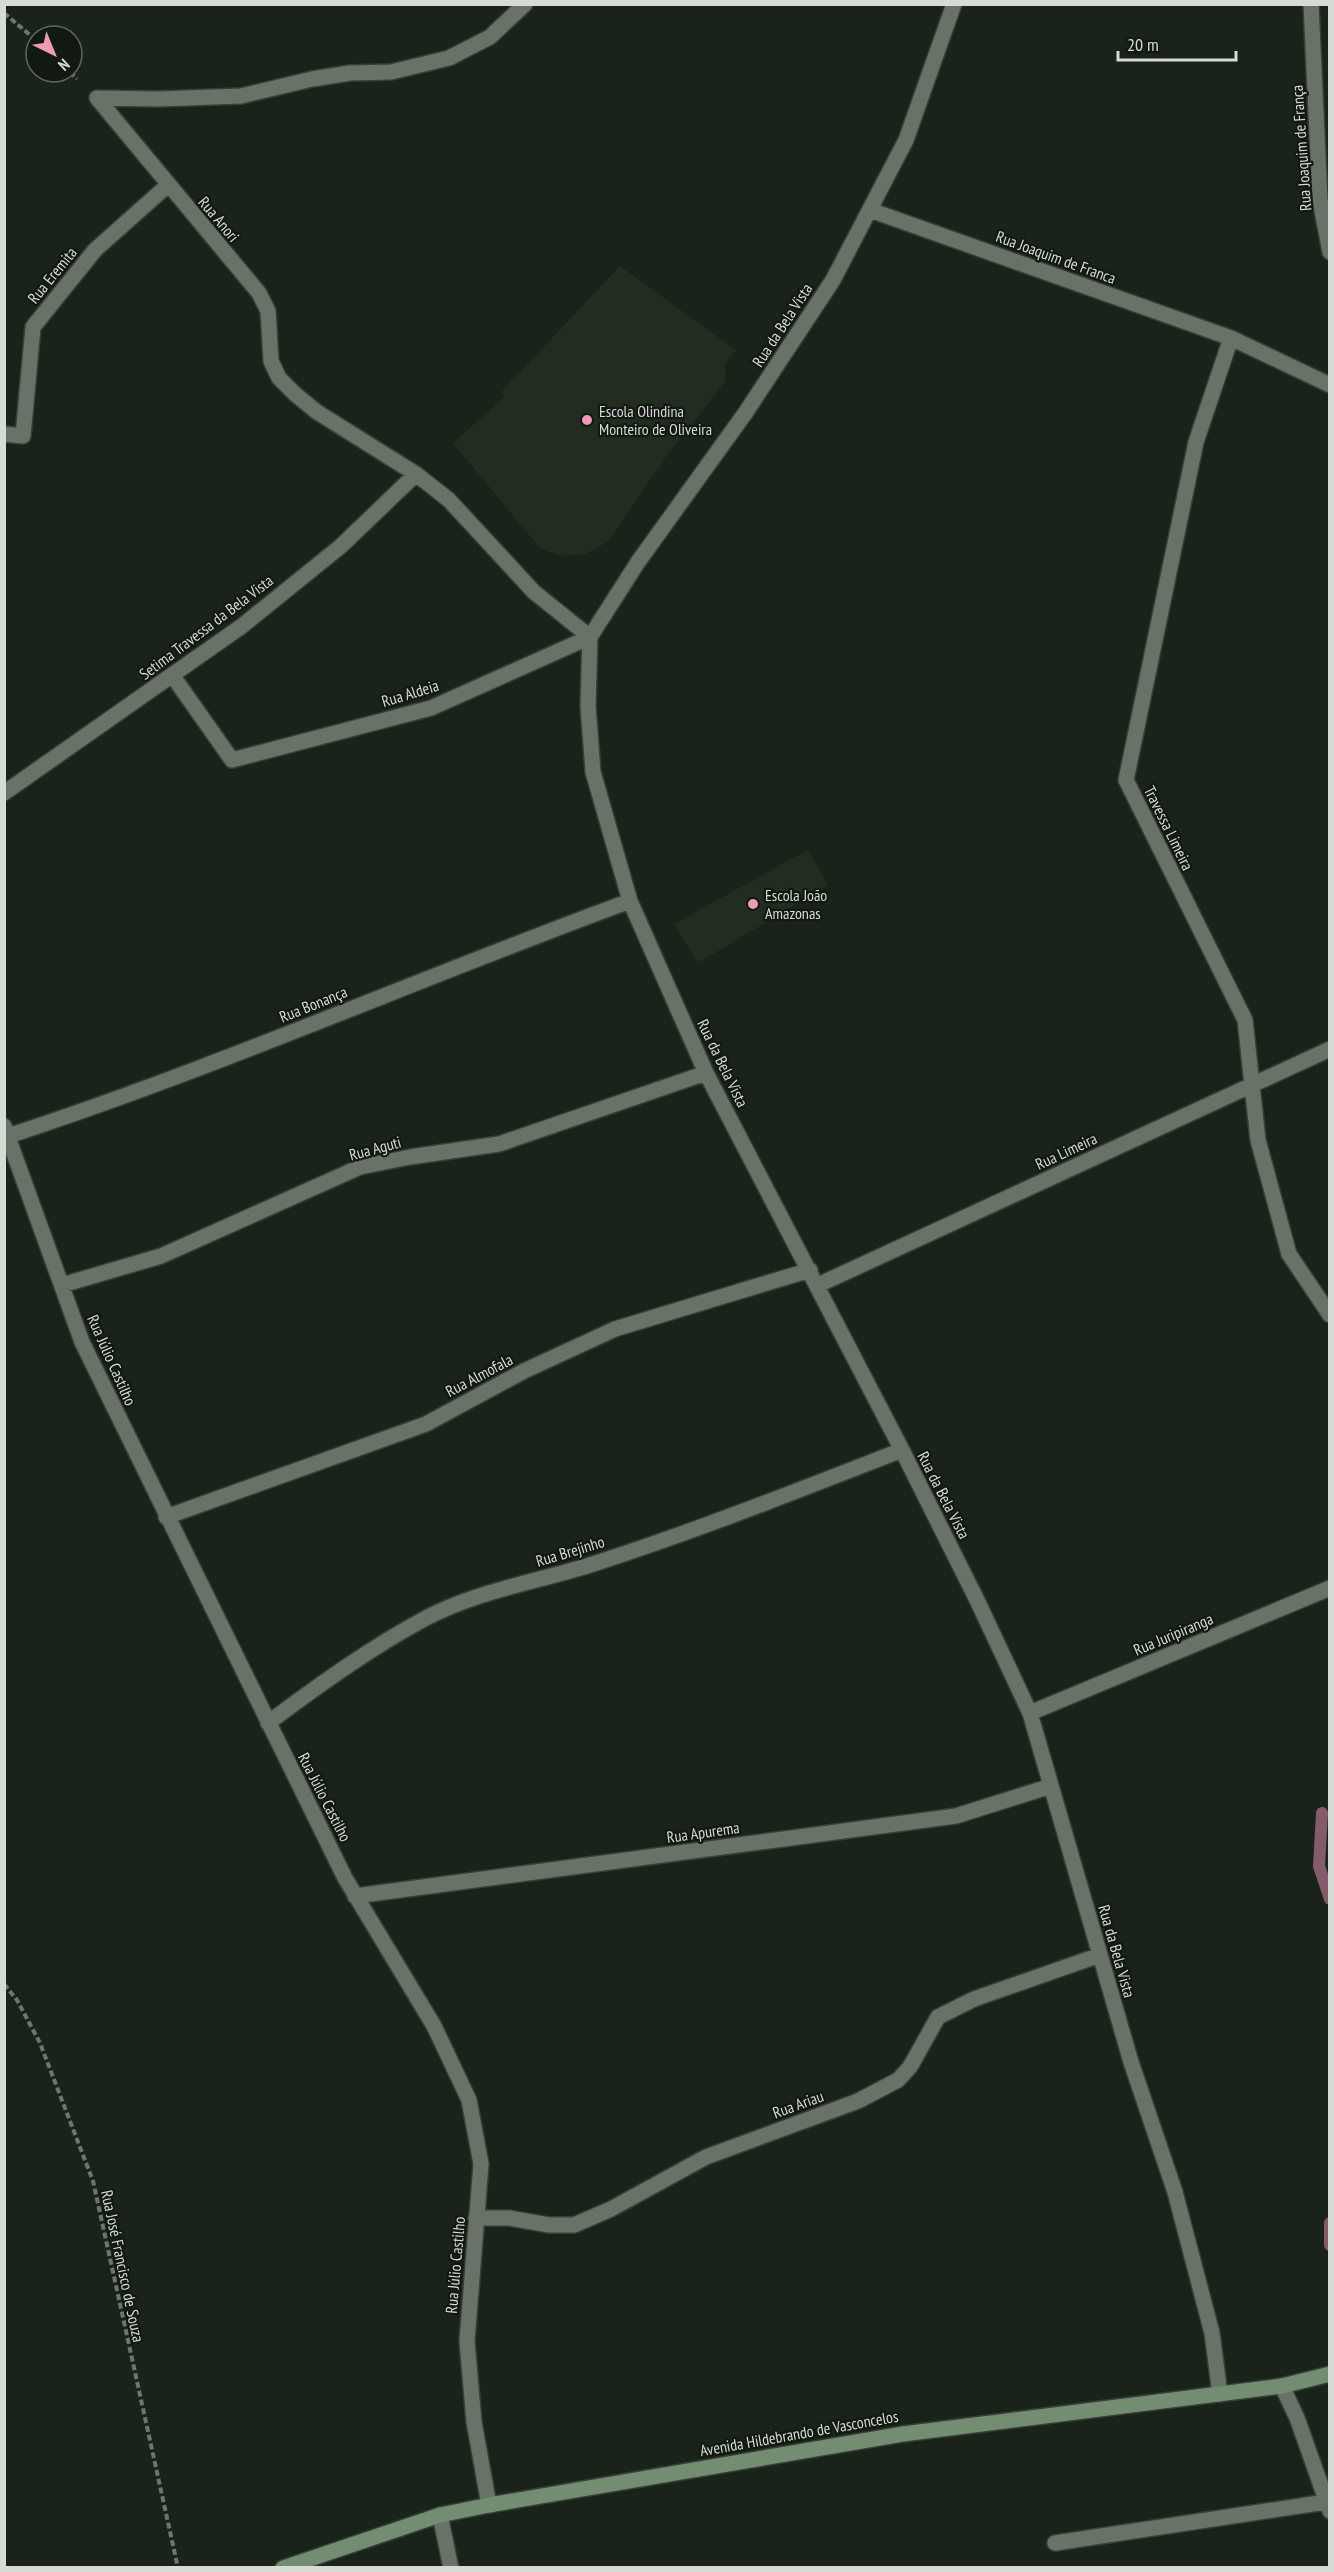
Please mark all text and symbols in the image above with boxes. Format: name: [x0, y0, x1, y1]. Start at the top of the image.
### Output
north arrow: [24, 24, 84, 84]
scale bar: [1118, 24, 1236, 62]
text: 20 m: [1127, 33, 1159, 56]
text: N: [54, 55, 74, 75]
street label: Rua Joaquim de França: [1287, 84, 1315, 212]
street label: Rua Anori: [194, 192, 244, 246]
street label: Rua Joaquim de Franca: [993, 226, 1119, 288]
street label: Rua Eremita: [23, 243, 81, 307]
street label: Rua da Bela Vista: [748, 280, 816, 370]
place label: Escola Olindina Monteiro de Oliveira: [599, 401, 712, 439]
marker: Escola Olindina Monteiro de Oliveira: [580, 413, 594, 427]
street label: Setima Travessa da Bela Vista: [135, 570, 277, 684]
street label: Rua Aldeia: [379, 675, 441, 711]
street label: Travessa Limeira: [1140, 783, 1198, 873]
place label: Escola João Amazonas: [765, 885, 827, 923]
marker: Escola João Amazonas: [746, 897, 760, 911]
street label: Rua Bonança: [276, 981, 350, 1027]
street label: Rua da Bela Vista: [693, 1016, 753, 1110]
street label: Rua Limeira: [1032, 1128, 1100, 1174]
street label: Rua Aguti: [347, 1131, 403, 1165]
street label: Rua Júlio Castilho: [83, 1312, 141, 1409]
street label: Rua Almofala: [442, 1349, 516, 1401]
street label: Rua da Bela Vista: [913, 1448, 975, 1542]
street label: Rua Brejinho: [533, 1531, 607, 1571]
street label: Rua Juripiranga: [1130, 1608, 1216, 1660]
street label: Rua Júlio Castilho: [294, 1749, 356, 1845]
street label: Rua Apurema: [665, 1817, 741, 1847]
street label: Rua da Bela Vista: [1094, 1902, 1140, 2000]
street label: Rua Ariau: [770, 2086, 826, 2122]
street label: Rua José Francisco de Souza: [97, 2188, 149, 2344]
street label: Rua Júlio Castilho: [441, 2216, 469, 2314]
street label: Avenida Hildebrando de Vasconcelos: [698, 2406, 900, 2460]

